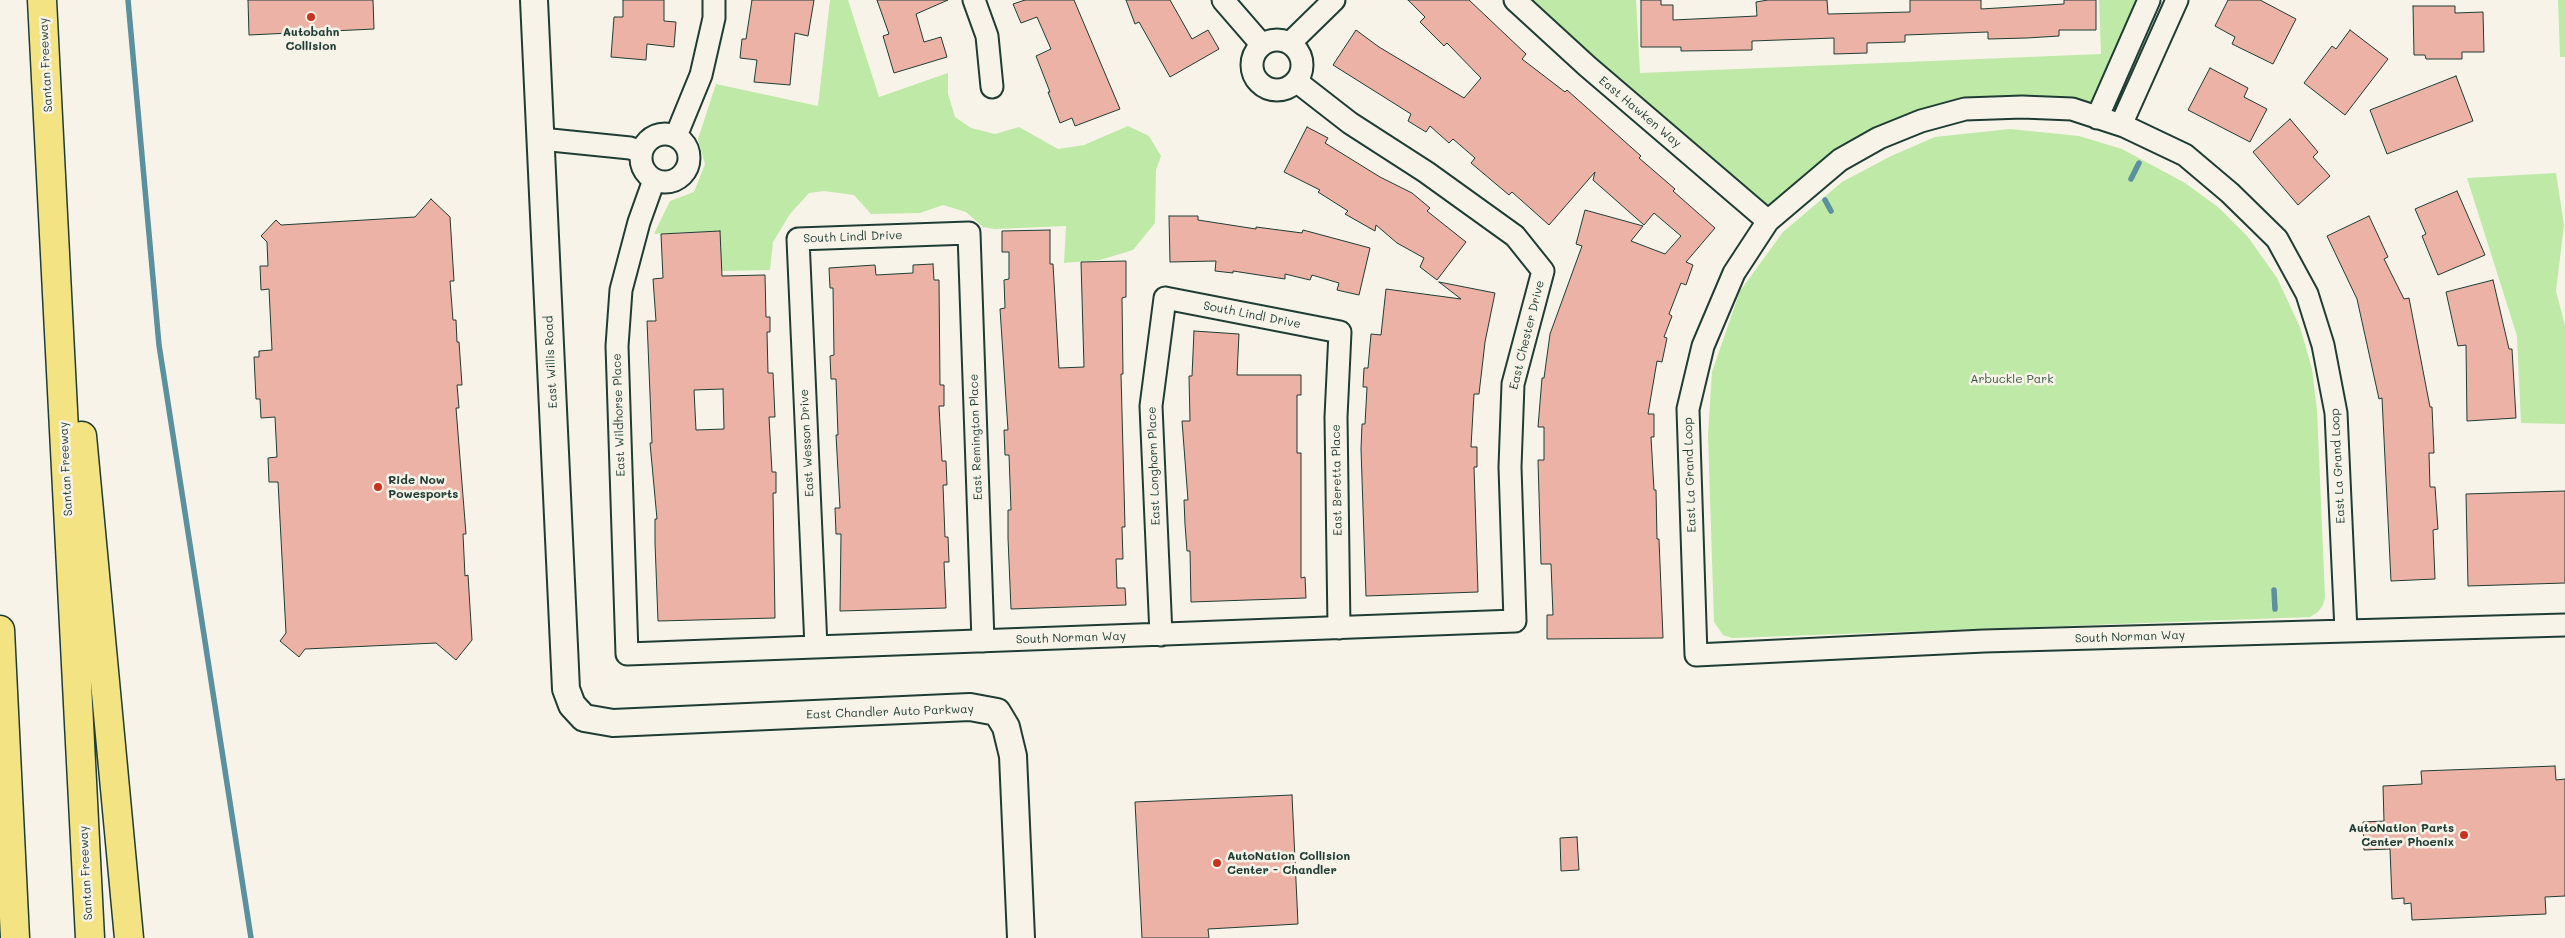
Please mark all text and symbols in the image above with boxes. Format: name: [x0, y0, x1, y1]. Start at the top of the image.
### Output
marker: Autobahn Collision: [305, 11, 317, 23]
street label: Santan Freeway: [36, 17, 56, 113]
place label: Autobahn Collision: [283, 25, 339, 53]
street label: East Hawken Way: [1596, 73, 1684, 151]
street label: South Lindl Drive: [803, 228, 903, 246]
street label: East Chester Drive: [1506, 279, 1548, 391]
street label: South Lindl Drive: [1202, 298, 1302, 332]
street label: East Willis Road: [541, 315, 561, 409]
street label: East Wildhorse Place: [610, 353, 628, 477]
park label: Arbuckle Park: [1970, 372, 2054, 386]
street label: East Remington Place: [967, 374, 985, 500]
street label: East Wesson Drive: [797, 389, 817, 497]
street label: East Longhorn Place: [1145, 406, 1163, 526]
street label: East La Grand Loop: [2328, 408, 2348, 524]
street label: East La Grand Loop: [1681, 417, 1699, 533]
street label: Santan Freeway: [56, 421, 76, 517]
street label: East Beretta Place: [1329, 424, 1345, 536]
place label: Ride Now Powesports: [388, 473, 458, 501]
marker: Ride Now Powesports: [372, 481, 384, 493]
street label: South Norman Way: [2075, 628, 2185, 646]
street label: South Norman Way: [1016, 629, 1126, 647]
street label: East Chandler Auto Parkway: [806, 702, 974, 722]
place label: AutoNation Parts Center Phoenix: [2349, 821, 2454, 849]
street label: Santan Freeway: [76, 825, 96, 921]
marker: AutoNation Parts Center Phoenix: [2458, 829, 2470, 841]
place label: AutoNation Collision Center - Chandler: [1227, 849, 1350, 877]
marker: AutoNation Collision Center - Chandler: [1211, 857, 1223, 869]

